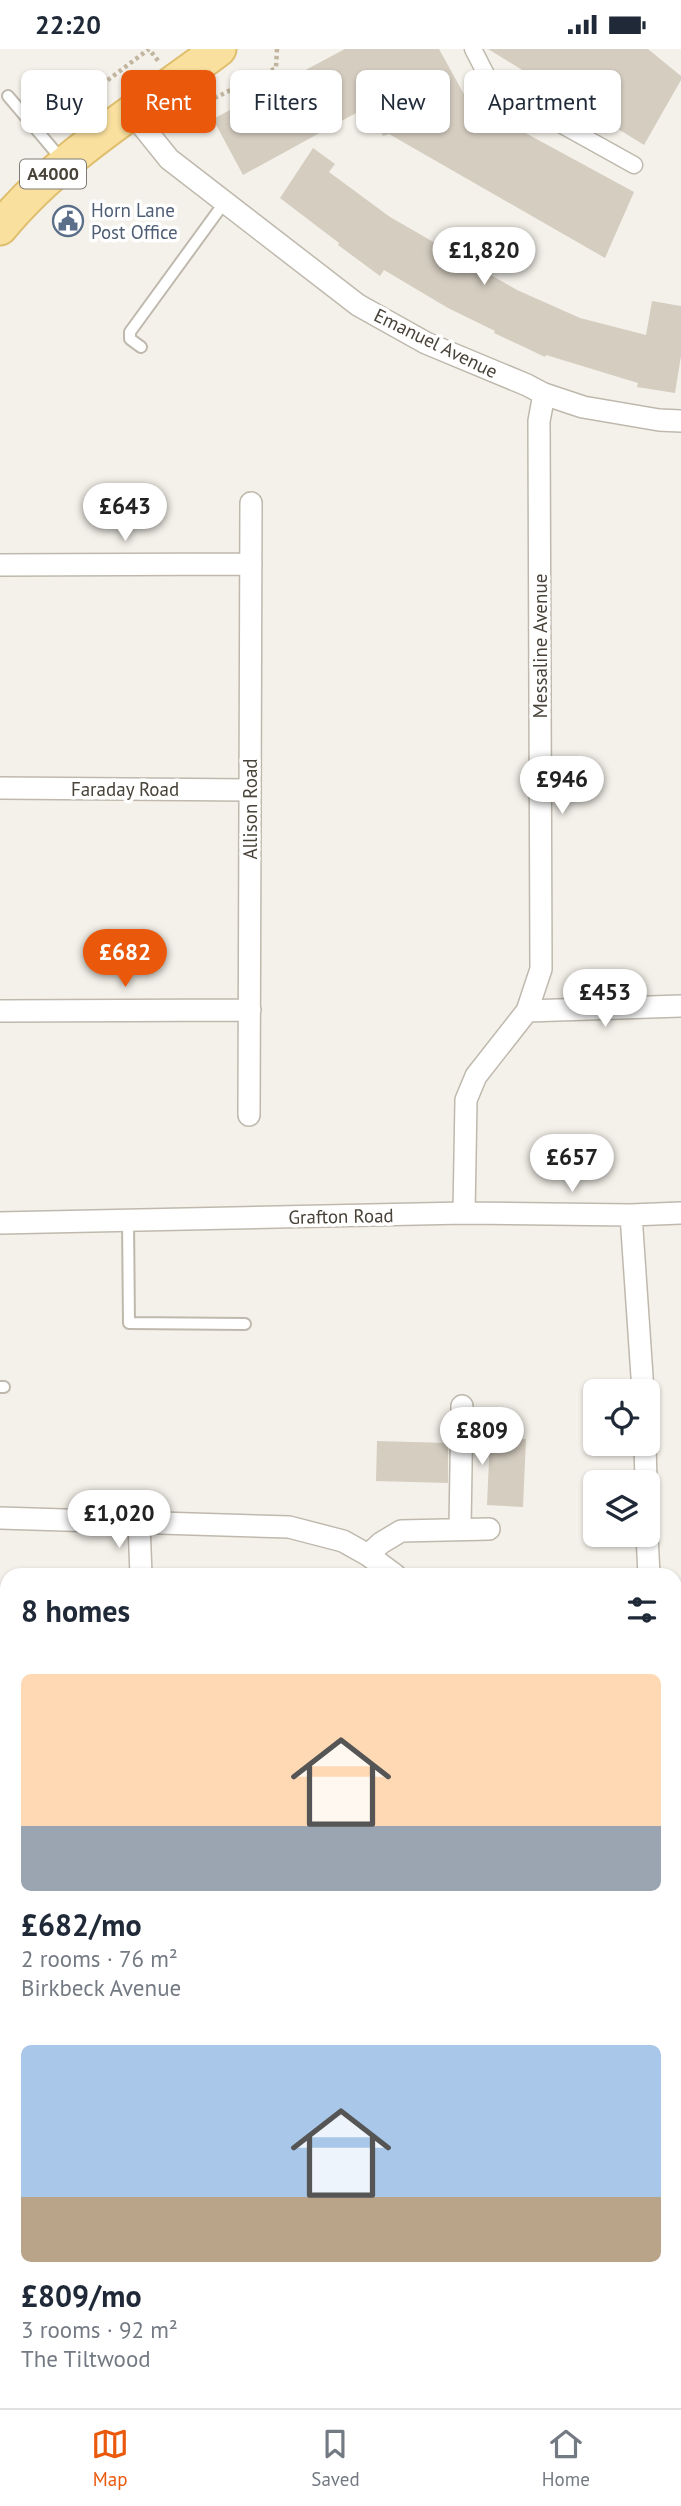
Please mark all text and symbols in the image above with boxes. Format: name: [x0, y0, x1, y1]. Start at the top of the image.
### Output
text: 22:20: [35, 8, 101, 41]
chip: Buy: [21, 70, 107, 133]
chip: Rent: [121, 70, 216, 133]
chip: Filters: [230, 70, 342, 133]
chip: New: [356, 70, 450, 133]
chip: Apartment: [464, 70, 621, 133]
road number: A4000: [20, 159, 86, 189]
place label: Horn Lane Post Office: [91, 198, 178, 244]
public building icon: Horn Lane Post Office: [51, 204, 85, 238]
pin: £1,820: [427, 227, 541, 287]
text: £1,820: [448, 235, 520, 264]
street label: Emanuel Avenue: [370, 303, 502, 383]
pin: £643: [84, 483, 166, 543]
text: £643: [99, 491, 151, 520]
street label: Messaline Avenue: [528, 574, 552, 718]
pin: £946: [521, 757, 603, 816]
street label: Allison Road: [238, 758, 262, 860]
text: £946: [536, 764, 588, 793]
street label: Faraday Road: [71, 777, 179, 801]
pin: £682: [84, 929, 166, 989]
text: £682: [99, 937, 151, 966]
pin: £453: [564, 969, 646, 1029]
text: £453: [579, 977, 631, 1006]
pin: £657: [531, 1135, 613, 1194]
text: £657: [546, 1142, 598, 1171]
street label: Grafton Road: [288, 1203, 394, 1229]
map controls: [583, 1379, 660, 1547]
button: locate: [583, 1379, 660, 1456]
pin: £809: [441, 1407, 523, 1467]
text: £809: [456, 1415, 508, 1444]
button: layers: [583, 1470, 660, 1547]
pin: £1,020: [62, 1491, 176, 1550]
text: £1,020: [83, 1498, 155, 1527]
text: 8 homes: [21, 1591, 130, 1630]
icon: filters: [623, 1591, 661, 1629]
icon: home: [278, 1719, 404, 1845]
text: £682/mo: [21, 1905, 142, 1944]
text: 2 rooms · 76 m²: [21, 1944, 178, 1973]
text: Birkbeck Avenue: [21, 1973, 181, 2002]
icon: home: [278, 2090, 404, 2216]
text: £809/mo: [21, 2276, 142, 2315]
text: 3 rooms · 92 m²: [21, 2315, 178, 2344]
text: The Tiltwood: [21, 2344, 151, 2373]
tab: Map: [91, 2425, 129, 2491]
tab: Saved: [311, 2425, 360, 2491]
tab: Home: [542, 2425, 590, 2491]

